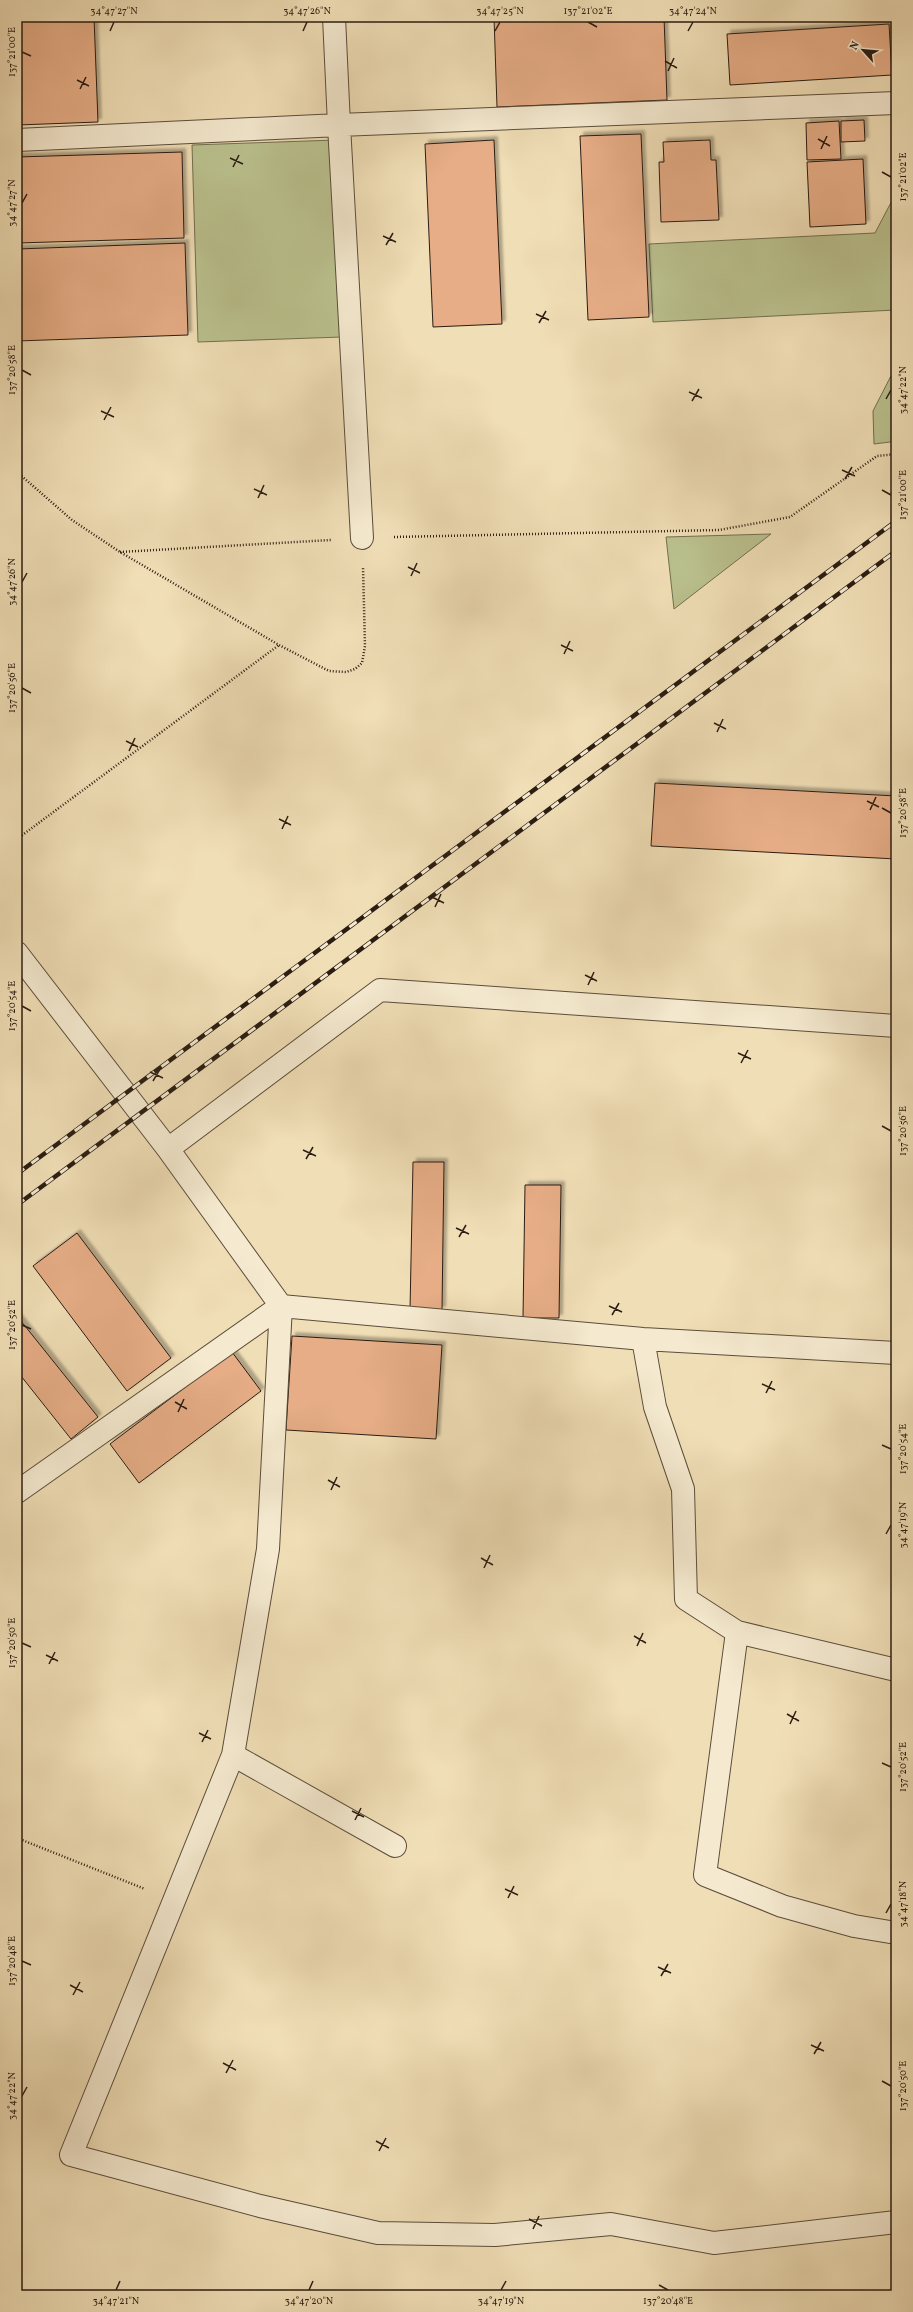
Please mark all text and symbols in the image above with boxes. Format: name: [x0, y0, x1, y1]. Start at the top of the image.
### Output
text: 34°47'27"N: [90, 4, 138, 18]
text: 34°47'26"N: [283, 4, 331, 18]
text: 34°47'25"N: [476, 4, 524, 18]
text: 137°21'02"E: [563, 4, 613, 18]
text: 34°47'24"N: [669, 4, 718, 18]
text: 137°21'00"E: [5, 27, 19, 77]
north arrow: [843, 30, 883, 70]
text: N: [847, 39, 864, 53]
text: 137°21'02"E: [896, 152, 910, 202]
text: 34°47'27"N: [5, 179, 19, 227]
text: 137°20'58"E: [5, 345, 19, 395]
text: 34°47'22"N: [896, 366, 910, 414]
text: 137°21'00"E: [896, 470, 910, 520]
text: 34°47'26"N: [5, 558, 19, 606]
text: 137°20'56"E: [5, 663, 19, 713]
text: 137°20'58"E: [896, 788, 910, 838]
text: 137°20'54"E: [5, 981, 19, 1031]
text: 137°20'56"E: [896, 1106, 910, 1156]
text: 137°20'52"E: [5, 1300, 19, 1350]
text: 137°20'54"E: [896, 1424, 910, 1474]
text: 34°47'19"N: [896, 1501, 910, 1548]
text: 137°20'50"E: [5, 1618, 19, 1668]
text: 137°20'52"E: [896, 1742, 910, 1792]
text: 34°47'18"N: [896, 1880, 910, 1927]
text: 137°20'48"E: [5, 1936, 19, 1986]
text: 137°20'50"E: [896, 2061, 910, 2111]
text: 34°47'22"N: [5, 2072, 19, 2120]
text: 34°47'21"N: [93, 2294, 140, 2308]
text: 34°47'20"N: [285, 2294, 334, 2308]
text: 34°47'19"N: [478, 2294, 525, 2308]
text: 137°20'48"E: [643, 2294, 693, 2308]

